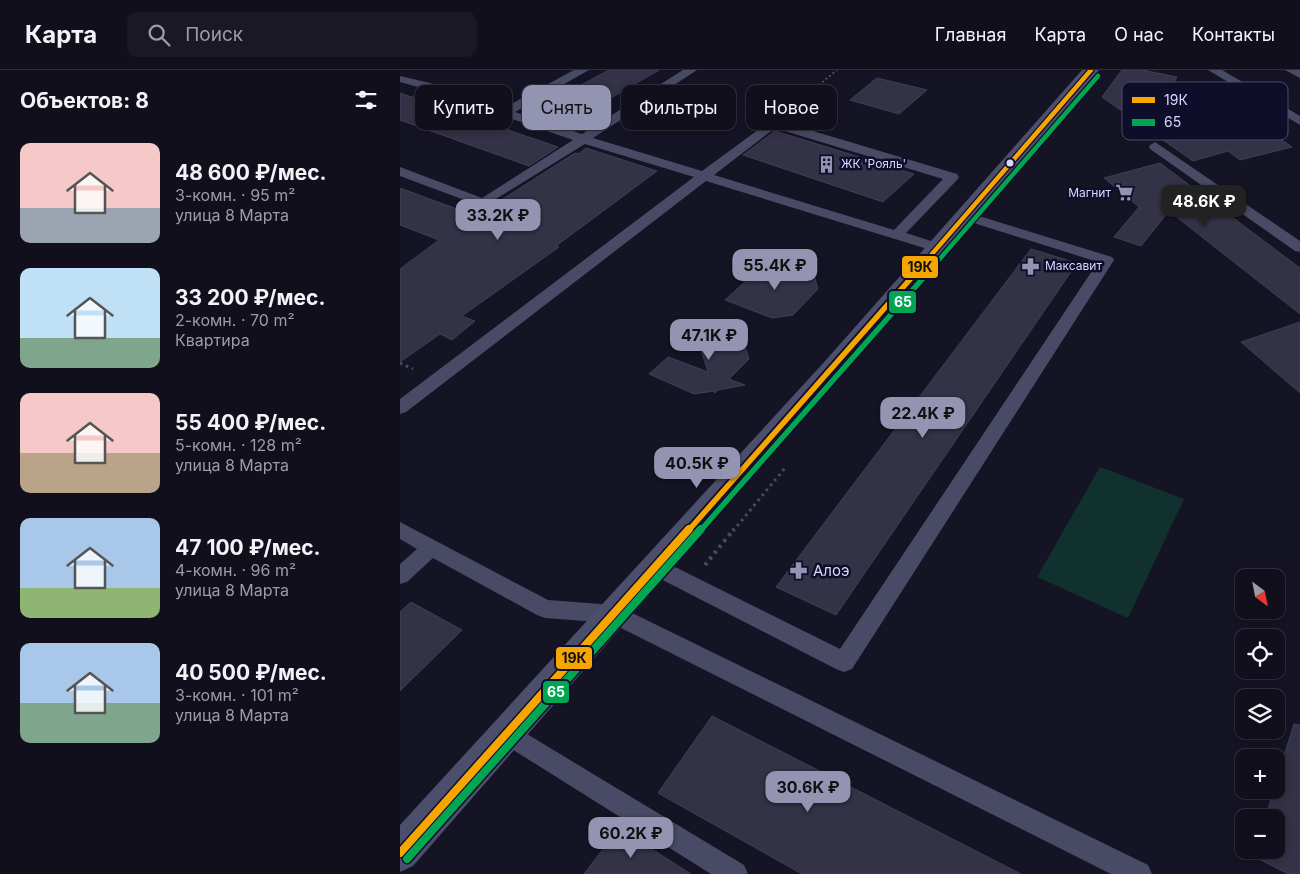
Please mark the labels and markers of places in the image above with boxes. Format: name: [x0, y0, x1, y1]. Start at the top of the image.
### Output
building icon: ЖК 'Рояль': [817, 154, 837, 174]
place label: ЖК 'Рояль': [841, 156, 906, 171]
unlabelled marker: [1005, 158, 1015, 168]
supermarket icon: Магнит: [1115, 183, 1135, 203]
pin: 48.6K ₽: [1158, 184, 1250, 227]
place label: Магнит: [1068, 185, 1111, 200]
pin: 33.2K ₽: [452, 198, 544, 241]
pin: 55.4K ₽: [729, 248, 821, 291]
pharmacy icon: Максавит: [1021, 256, 1041, 276]
place label: Максавит: [1045, 258, 1102, 273]
pin: 47.1K ₽: [663, 318, 755, 361]
pin: 22.4K ₽: [877, 396, 969, 439]
pin: 40.5K ₽: [651, 446, 743, 489]
pharmacy icon: Алоэ: [789, 561, 809, 581]
place label: Алоэ: [813, 561, 849, 580]
pin: 30.6K ₽: [762, 770, 854, 813]
pin: 60.2K ₽: [585, 816, 677, 859]

